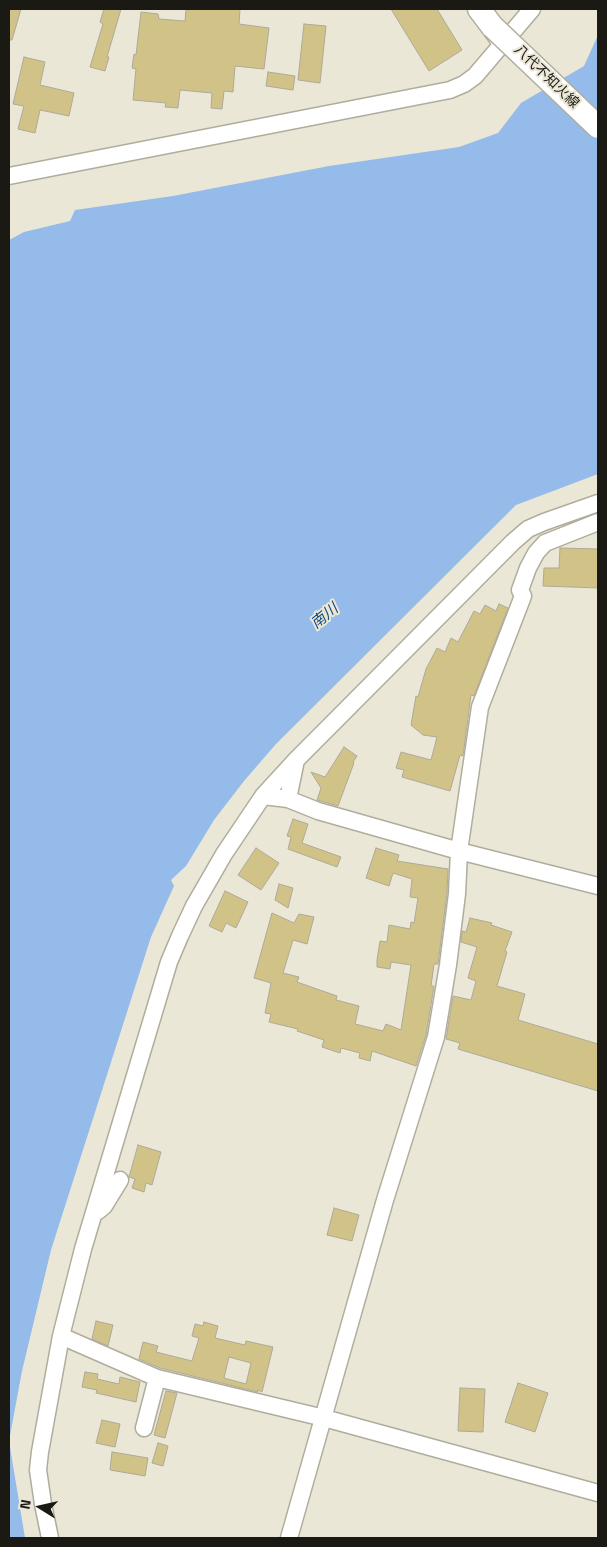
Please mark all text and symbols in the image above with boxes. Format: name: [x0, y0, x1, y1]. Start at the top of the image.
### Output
street label: 八代不知火線: [510, 42, 582, 112]
water label: 南川: [308, 601, 342, 633]
north arrow: [15, 1482, 65, 1532]
text: N: [14, 1498, 36, 1511]

